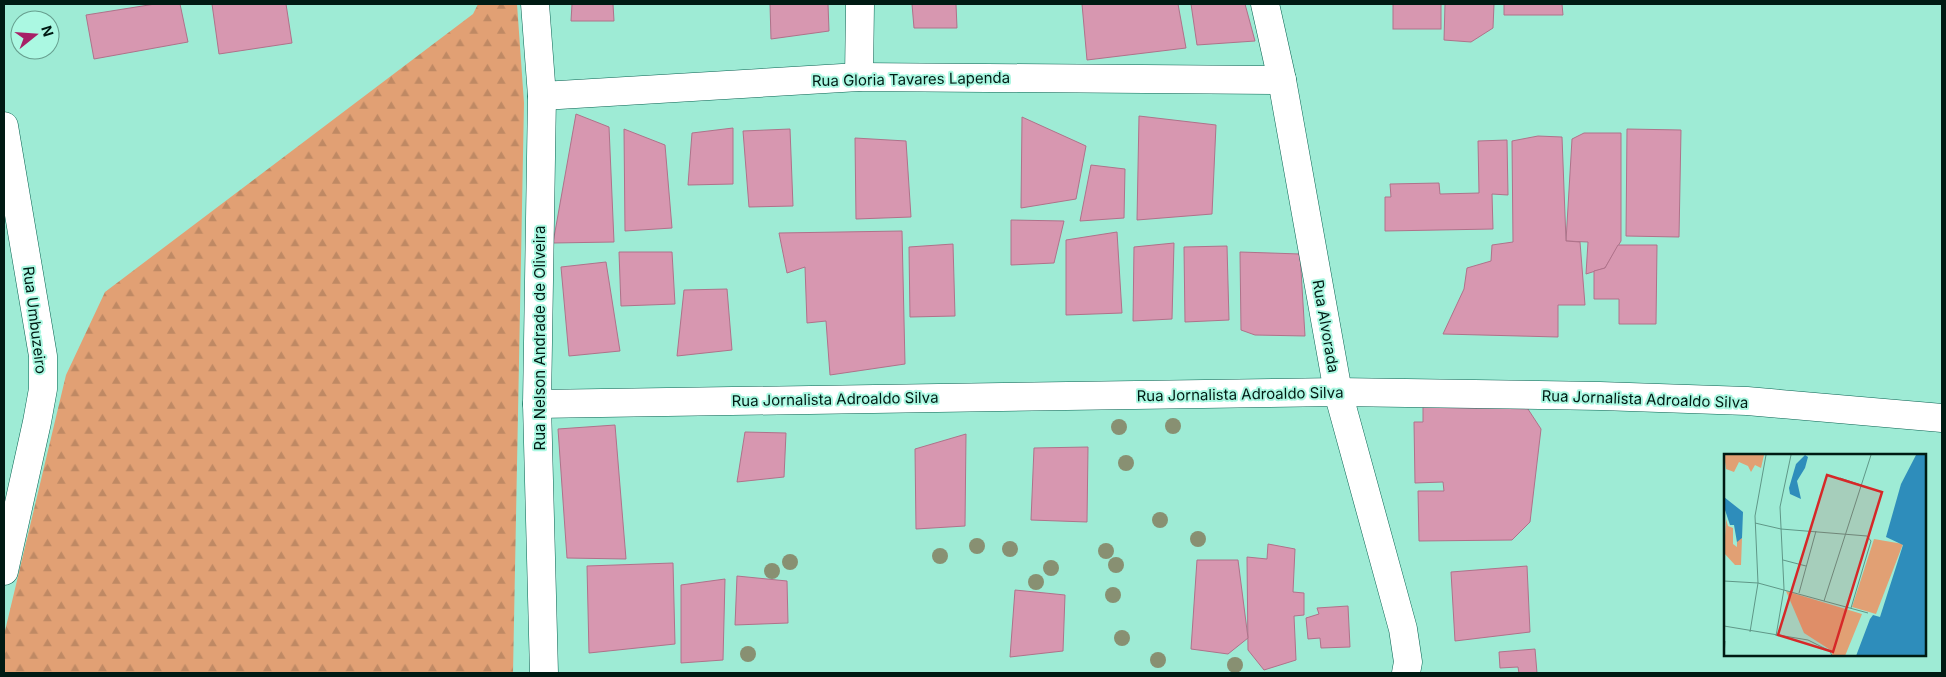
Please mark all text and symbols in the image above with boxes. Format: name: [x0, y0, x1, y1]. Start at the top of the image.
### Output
north arrow: [10, 10, 60, 60]
text: N: [38, 23, 58, 39]
street label: Rua Gloria Tavares Lapenda: [812, 68, 1010, 90]
street label: Rua Nelson Andrade de Oliveira: [530, 226, 549, 450]
street label: Rua Umbuzeiro: [19, 265, 51, 375]
street label: Rua Alvorada: [1308, 278, 1344, 374]
street label: Rua Jornalista Adroaldo Silva: [1136, 383, 1344, 405]
street label: Rua Jornalista Adroaldo Silva: [1541, 386, 1749, 412]
street label: Rua Jornalista Adroaldo Silva: [731, 388, 939, 410]
inset map: [1724, 454, 1926, 657]

